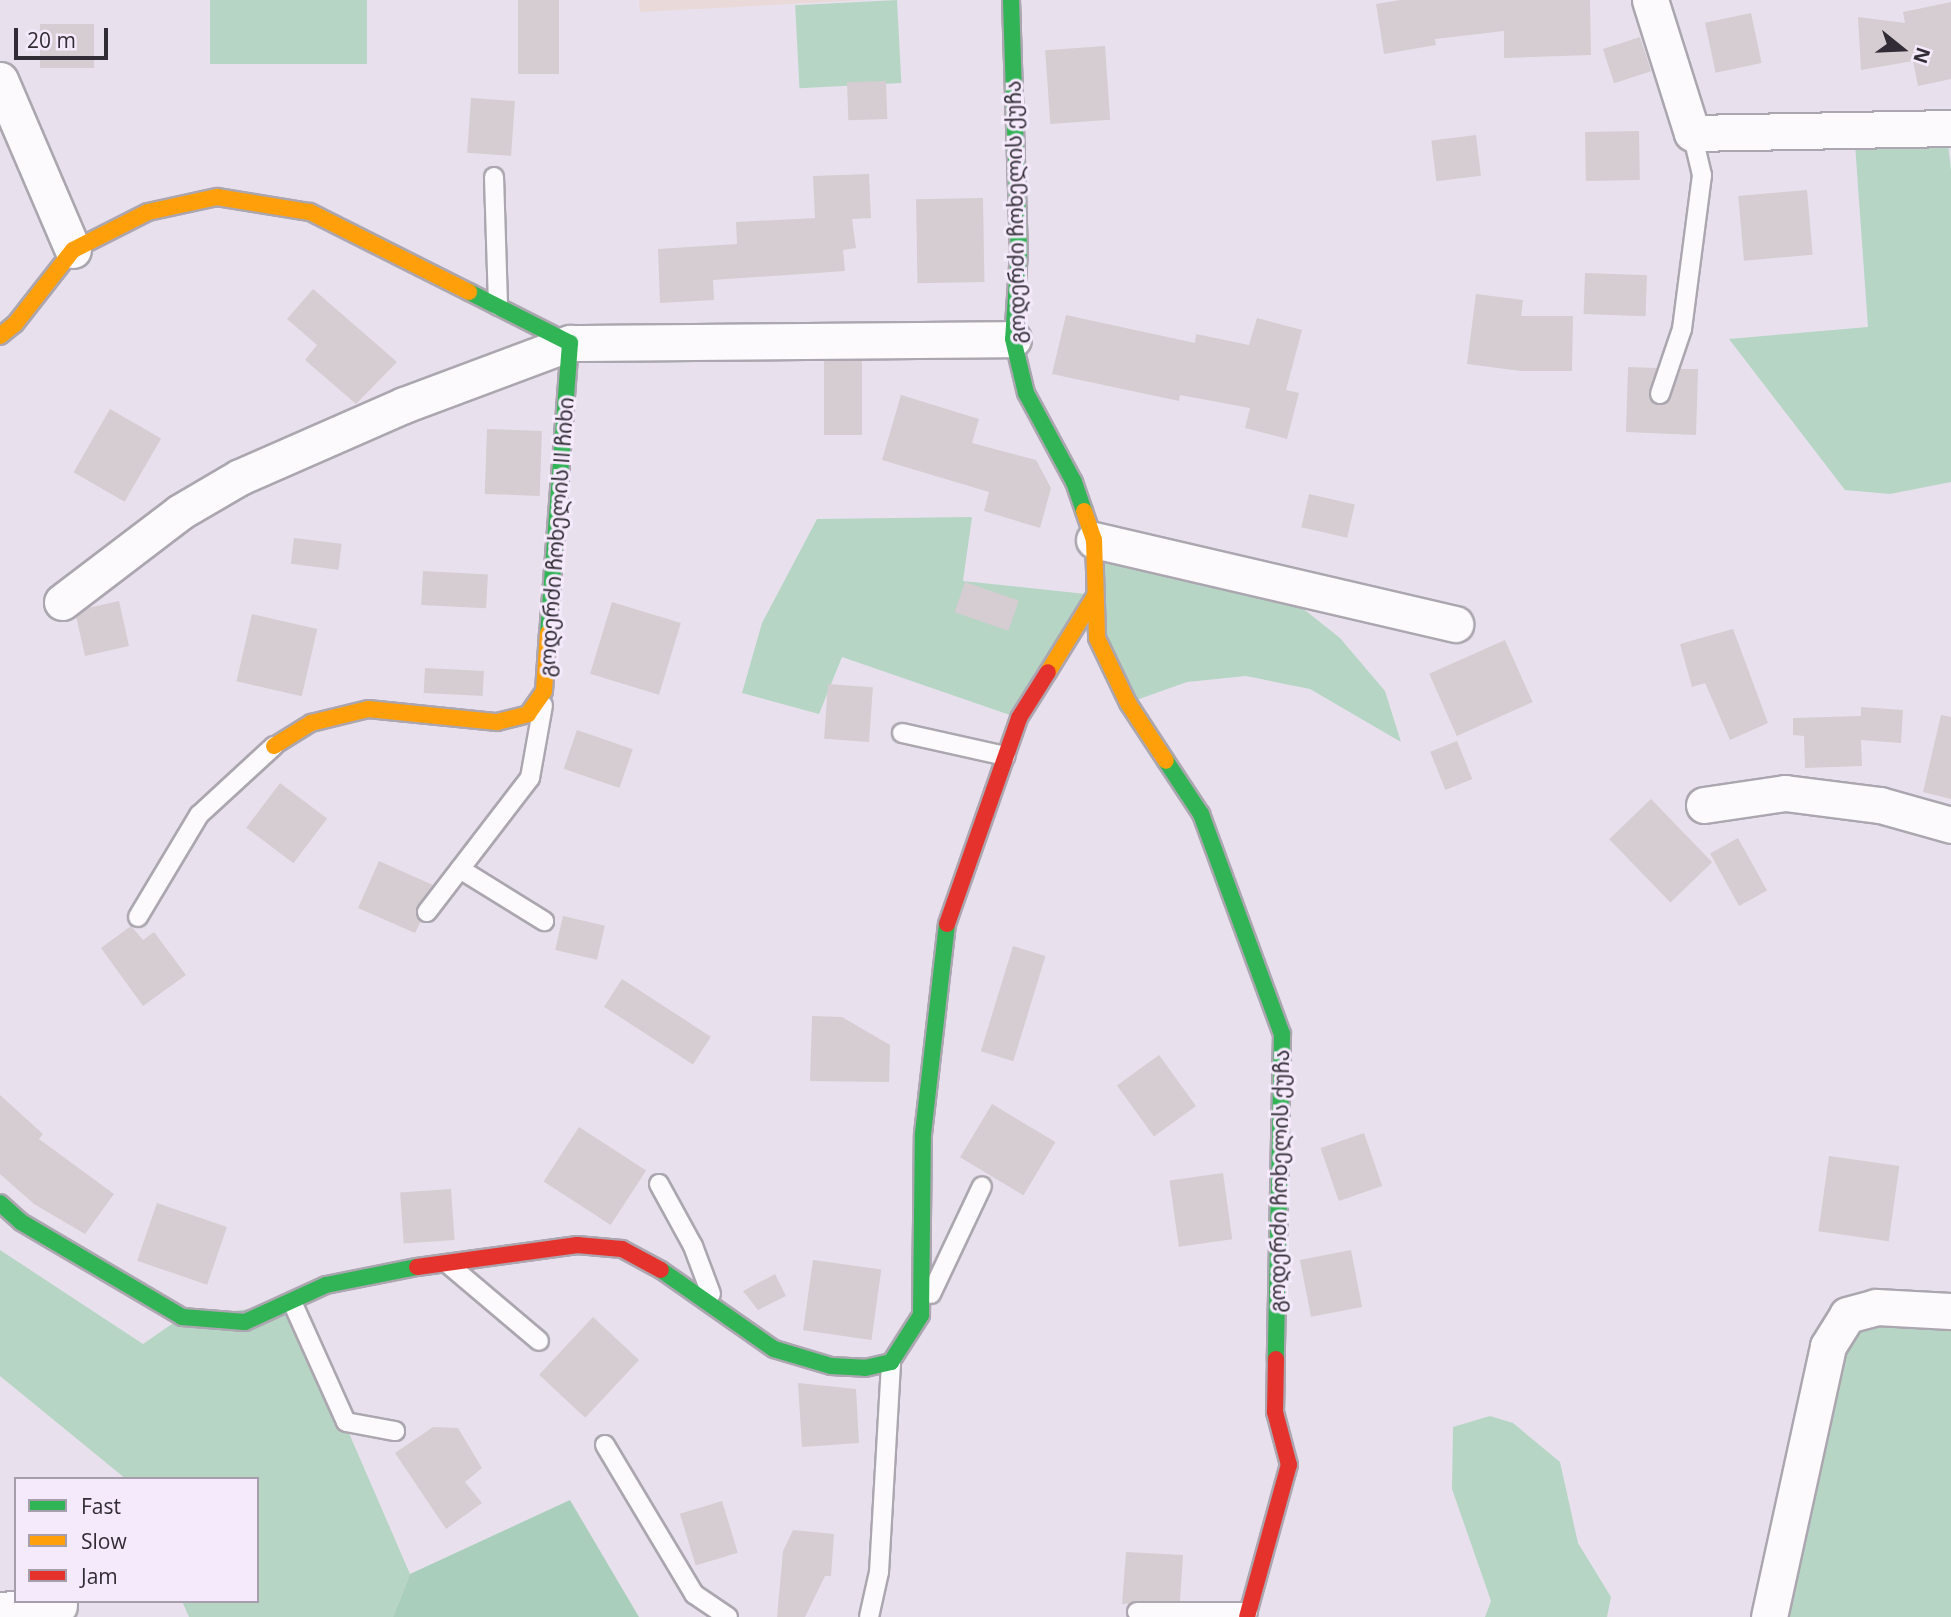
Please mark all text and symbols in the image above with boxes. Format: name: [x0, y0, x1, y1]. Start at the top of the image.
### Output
scale bar: [18, 14, 112, 58]
north arrow: [1867, 14, 1937, 84]
text: 20 m: [27, 26, 76, 54]
text: N: [1907, 44, 1937, 67]
street label: გოდერძი ჩოხელის ქუჩა: [1000, 80, 1030, 344]
street label: გოდერძი ჩოხელის II ჩიხი: [534, 396, 578, 678]
street label: გოდერძი ჩოხელის ქუჩა: [1264, 1049, 1294, 1313]
legend: [14, 1477, 259, 1603]
text: Fast: [81, 1492, 121, 1520]
text: Slow: [81, 1527, 127, 1555]
text: Jam: [81, 1562, 118, 1590]

